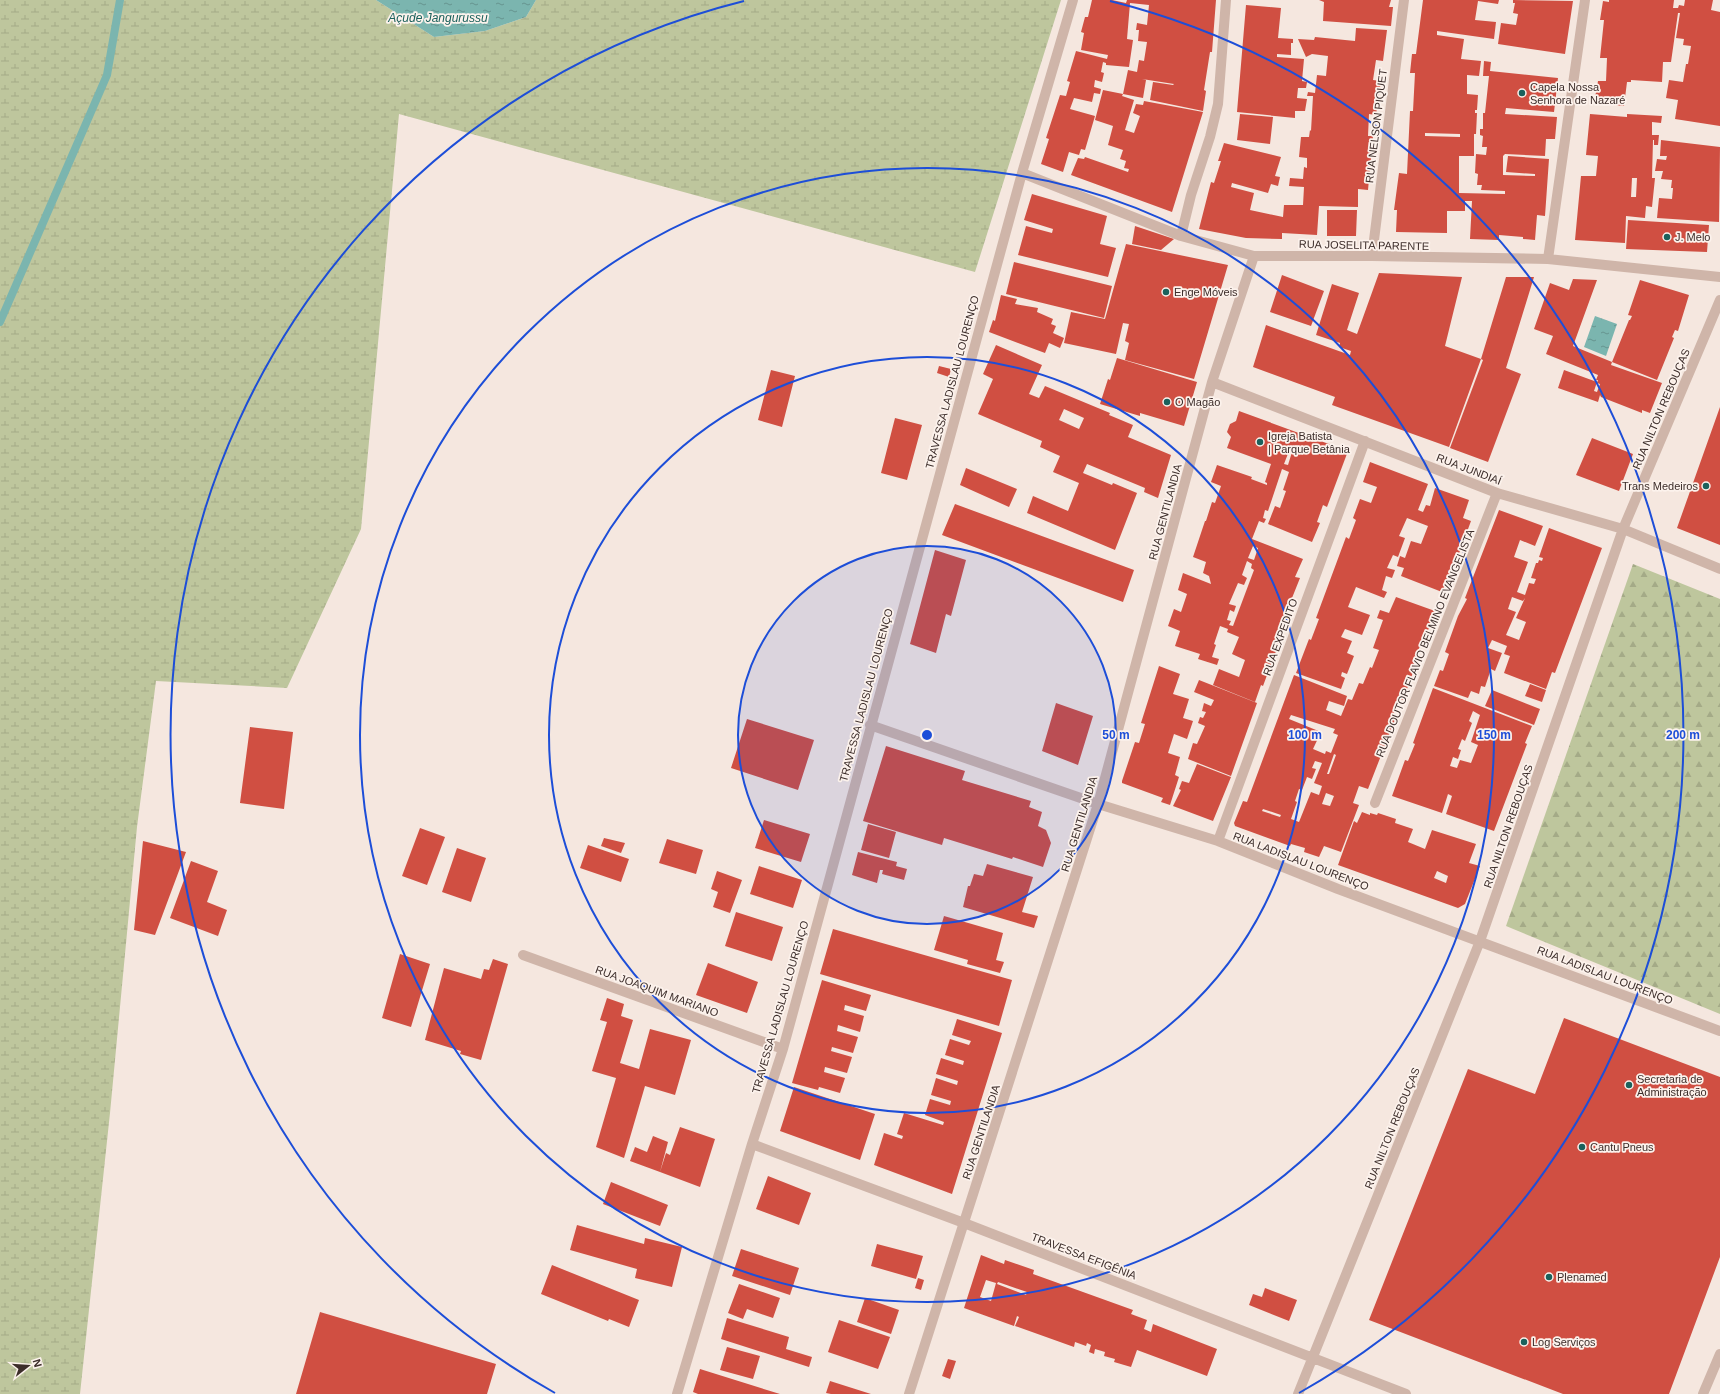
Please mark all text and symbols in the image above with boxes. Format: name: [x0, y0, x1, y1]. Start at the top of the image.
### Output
water label: Açude Jangurussu: [387, 11, 488, 25]
street label: RUA NELSON PIQUET: [1363, 68, 1389, 184]
place label: Capela Nossa Senhora de Nazaré: [1530, 81, 1625, 106]
marker: Capela Nossa Senhora de Nazaré: [1517, 88, 1527, 98]
place label: J. Melo: [1675, 231, 1710, 243]
marker: J. Melo: [1662, 232, 1672, 242]
street label: RUA JOSELITA PARENTE: [1299, 238, 1429, 252]
place label: Enge Móveis: [1174, 286, 1238, 298]
marker: Enge Móveis: [1161, 287, 1171, 297]
street label: TRAVESSA LADISLAU LOURENÇO: [923, 294, 981, 470]
street label: RUA NILTON REBOUÇAS: [1630, 347, 1692, 471]
place label: O Magão: [1175, 396, 1220, 408]
marker: O Magão: [1162, 397, 1172, 407]
place label: Igreja Batista | Parque Betânia: [1268, 430, 1351, 455]
marker: Igreja Batista | Parque Betânia: [1255, 437, 1265, 447]
street label: RUA JUNDIAÍ: [1435, 451, 1504, 487]
street label: RUA GENTILANDIA: [1146, 462, 1184, 561]
place label: Trans Medeiros: [1622, 480, 1698, 492]
marker: Trans Medeiros: [1701, 481, 1711, 491]
street label: RUA DOUTOR FLAVIO BELMINO EVANGELISTA: [1374, 527, 1477, 759]
street label: RUA EXPEDITO: [1260, 596, 1300, 677]
street label: TRAVESSA LADISLAU LOURENÇO: [837, 607, 895, 783]
centre of rings: [920, 728, 934, 742]
text: 50 m: [1102, 728, 1130, 742]
text: 100 m: [1288, 728, 1322, 742]
text: 150 m: [1477, 728, 1511, 742]
text: 200 m: [1666, 728, 1700, 742]
street label: RUA NILTON REBOUÇAS: [1481, 763, 1535, 889]
street label: RUA GENTILANDIA: [1059, 774, 1099, 873]
street label: RUA LADISLAU LOURENÇO: [1232, 830, 1371, 893]
street label: TRAVESSA LADISLAU LOURENÇO: [750, 919, 811, 1095]
street label: RUA LADISLAU LOURENÇO: [1536, 944, 1675, 1007]
street label: RUA JOAQUIM MARIANO: [594, 963, 721, 1019]
street label: RUA NILTON REBOUÇAS: [1362, 1066, 1422, 1190]
place label: Secretaria de Administração: [1637, 1073, 1707, 1098]
marker: Secretaria de Administração: [1624, 1080, 1634, 1090]
street label: RUA GENTILANDIA: [960, 1082, 1002, 1181]
place label: Cantu Pneus: [1590, 1141, 1654, 1153]
marker: Cantu Pneus: [1577, 1142, 1587, 1152]
street label: TRAVESSA EFIGÊNIA: [1030, 1230, 1139, 1282]
place label: Plenamed: [1557, 1271, 1607, 1283]
marker: Plenamed: [1544, 1272, 1554, 1282]
place label: Log Serviços: [1532, 1336, 1596, 1348]
marker: Log Serviços: [1519, 1337, 1529, 1347]
north arrow: [8, 1346, 48, 1386]
text: N: [31, 1358, 44, 1369]

